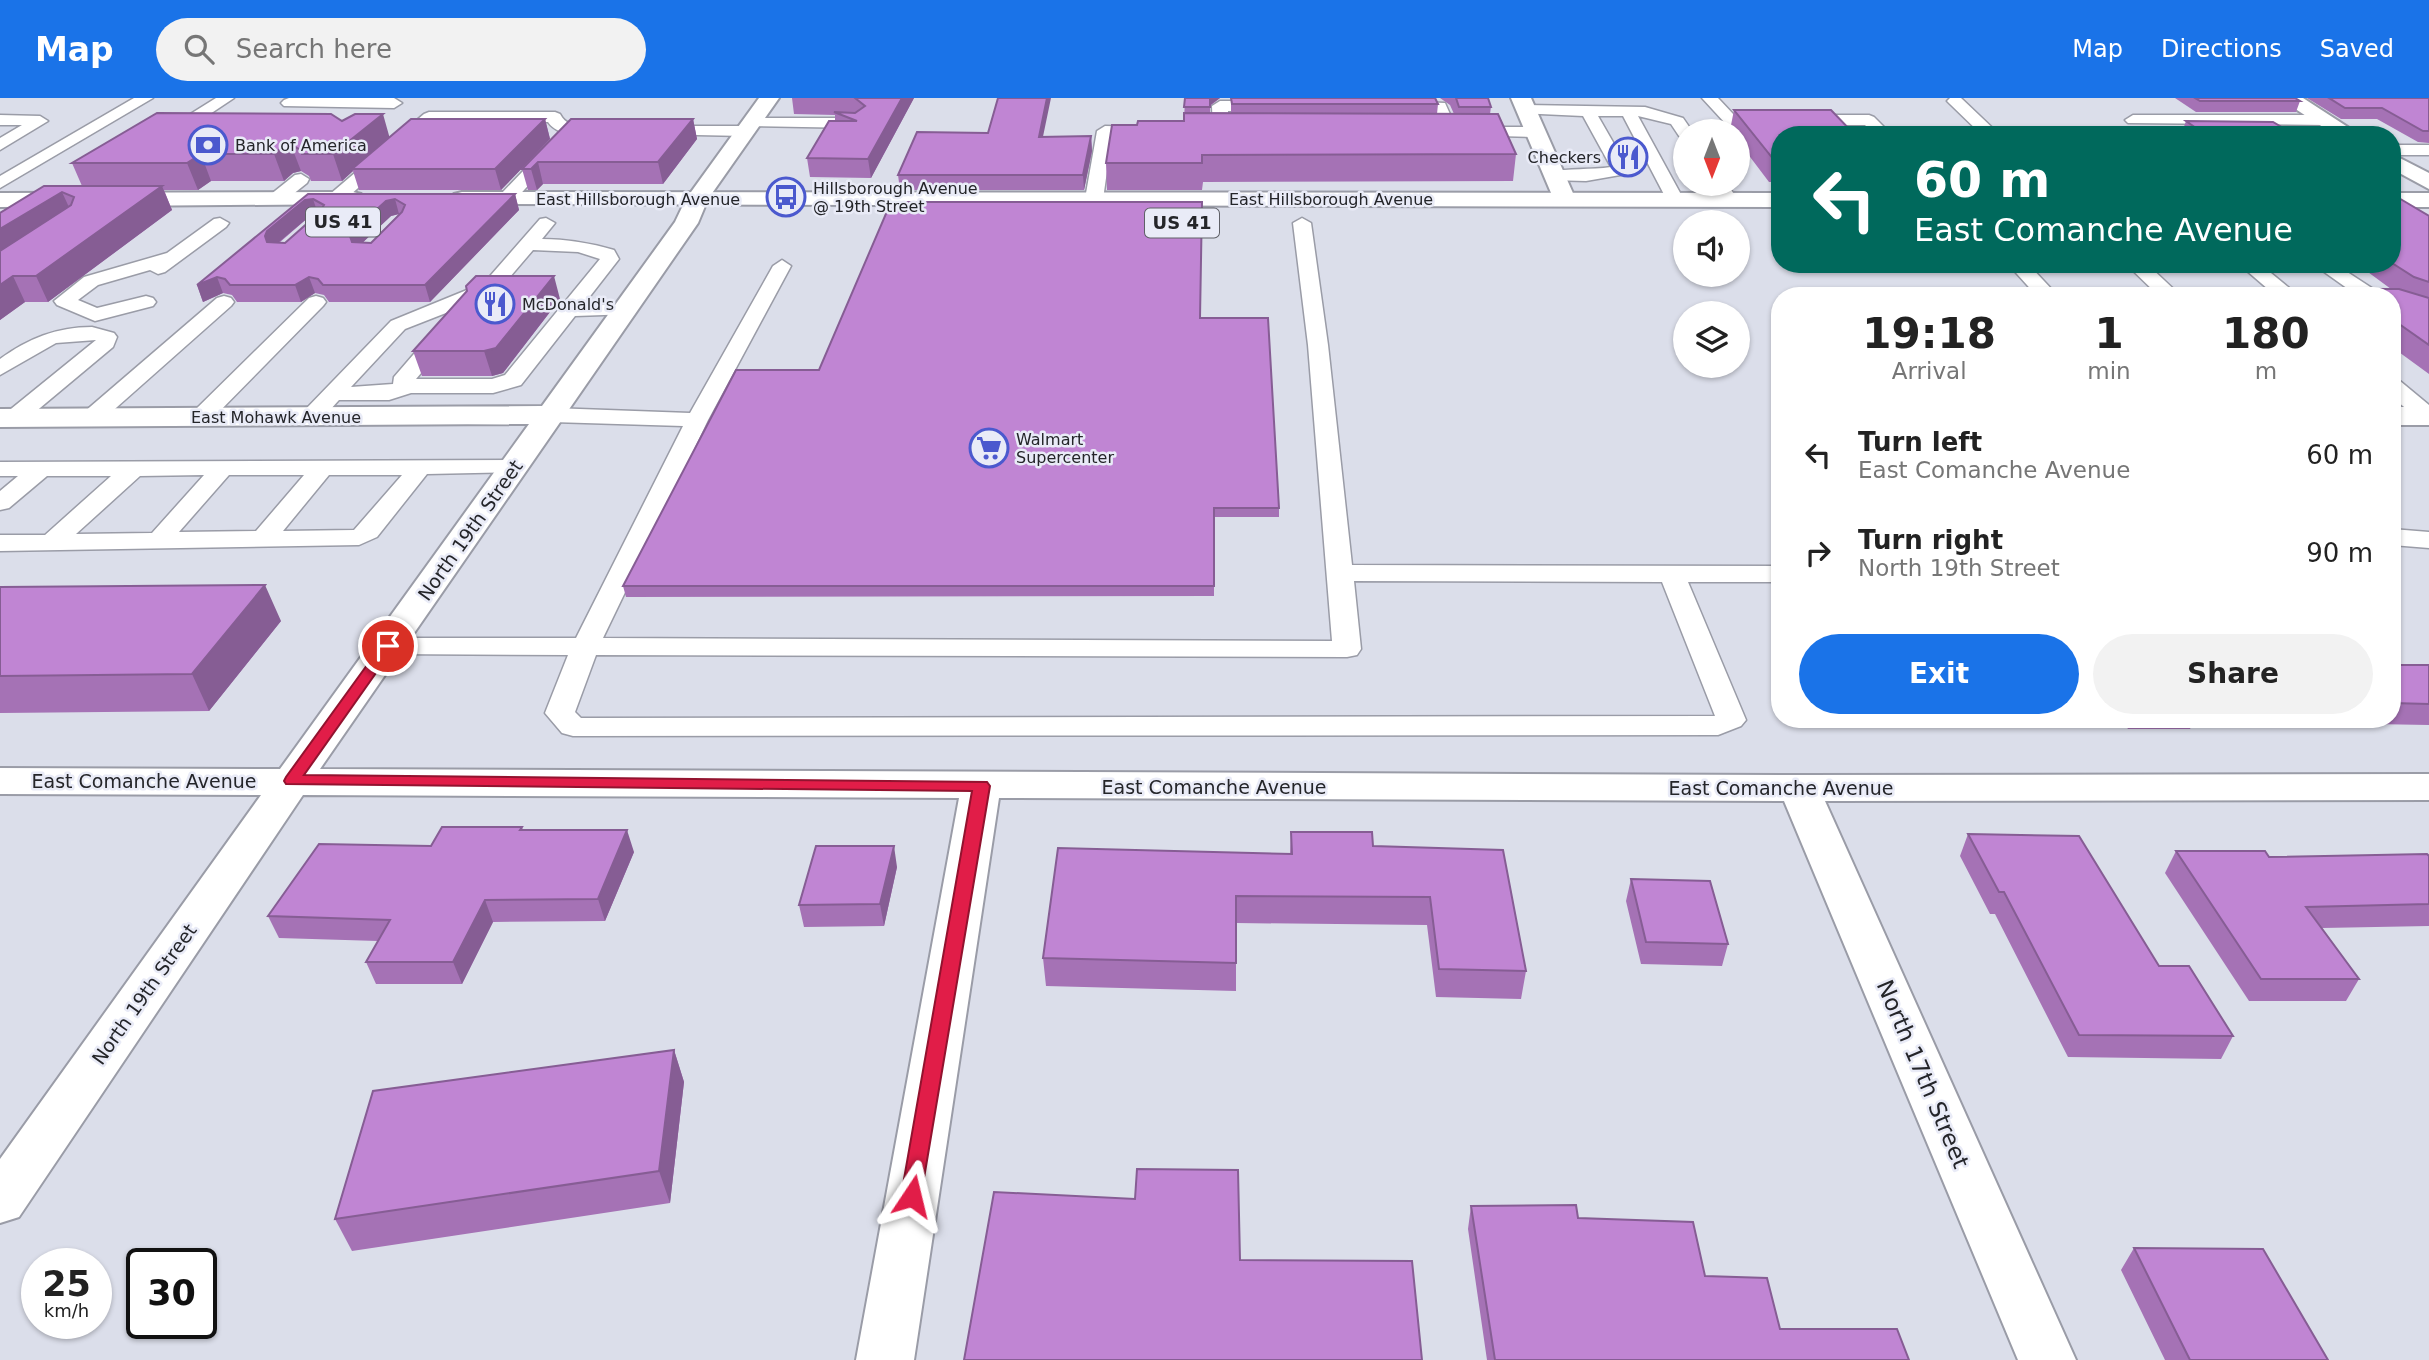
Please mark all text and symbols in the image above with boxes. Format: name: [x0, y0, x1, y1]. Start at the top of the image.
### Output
search box: [156, 18, 646, 81]
text: Map: [35, 30, 114, 69]
icon: search: [180, 30, 218, 68]
text: Search here: [236, 34, 392, 64]
text: Map: [2072, 35, 2123, 63]
text: Directions: [2161, 35, 2282, 63]
text: Saved: [2320, 35, 2394, 63]
north arrow: [1673, 119, 1750, 196]
map controls: [1673, 119, 1750, 378]
bank icon: Bank of America: [187, 124, 229, 166]
place label: Bank of America: [235, 136, 367, 155]
restaurant icon: Checkers: [1607, 136, 1649, 178]
place label: Checkers: [1528, 148, 1601, 167]
text: 60 m: [1914, 152, 2050, 209]
icon: left: [1799, 154, 1890, 245]
bus stop icon: Hillsborough Avenue @ 19th Street: [765, 176, 807, 218]
place label: Hillsborough Avenue @ 19th Street: [813, 179, 978, 216]
street label: East Hillsborough Avenue: [536, 190, 740, 209]
street label: East Hillsborough Avenue: [1229, 190, 1433, 209]
road number: US 41: [306, 208, 380, 237]
road number: US 41: [1145, 208, 1219, 238]
button: sound: [1673, 210, 1750, 287]
text: East Comanche Avenue: [1914, 211, 2293, 249]
restaurant icon: McDonald's: [474, 283, 516, 325]
place label: McDonald's: [522, 295, 614, 314]
button: layers: [1673, 301, 1750, 378]
text: 19:18: [1862, 309, 1996, 358]
text: 1: [2094, 309, 2124, 358]
text: 180: [2222, 309, 2310, 358]
text: Arrival: [1892, 358, 1967, 384]
text: min: [2087, 358, 2131, 384]
text: m: [2255, 358, 2277, 384]
street label: East Mohawk Avenue: [191, 408, 361, 427]
supermarket icon: Walmart Supercenter: [968, 427, 1010, 469]
text: Turn left: [1858, 427, 1982, 457]
place label: Walmart Supercenter: [1016, 430, 1114, 467]
icon: left: [1799, 436, 1837, 474]
text: 60 m: [2306, 440, 2373, 470]
street label: North 19th Street: [413, 455, 527, 605]
text: East Comanche Avenue: [1858, 457, 2130, 483]
text: Turn right: [1858, 525, 2003, 555]
icon: right: [1799, 534, 1837, 572]
text: 90 m: [2306, 538, 2373, 568]
text: North 19th Street: [1858, 555, 2060, 581]
pin: [358, 616, 418, 676]
icon: arrive: [369, 627, 407, 665]
button: Exit: [1799, 634, 2079, 714]
button: Share: [2093, 634, 2373, 714]
street label: East Comanche Avenue: [32, 770, 256, 792]
street label: East Comanche Avenue: [1102, 776, 1326, 798]
street label: East Comanche Avenue: [1669, 777, 1893, 799]
street label: North 19th Street: [87, 919, 201, 1069]
street label: North 17th Street: [1872, 976, 1974, 1172]
position arrow: [875, 1159, 949, 1233]
speed limit sign: 30: [126, 1248, 217, 1339]
text: 25: [42, 1264, 91, 1304]
text: km/h: [44, 1300, 89, 1321]

